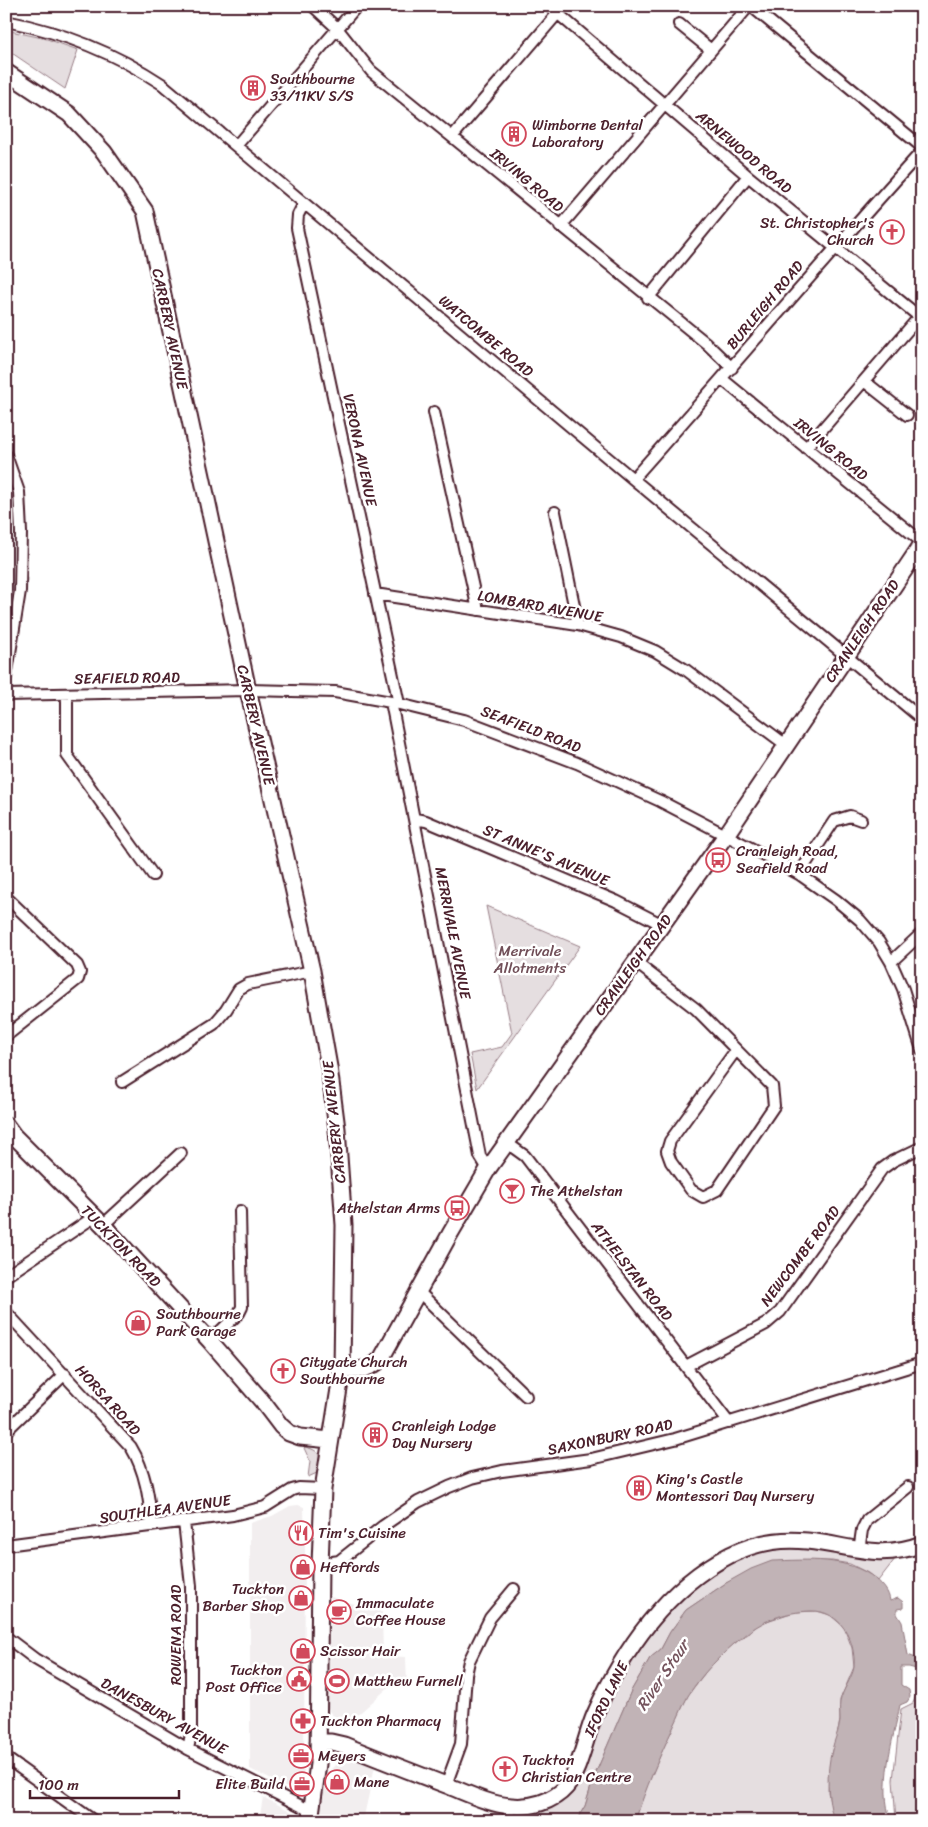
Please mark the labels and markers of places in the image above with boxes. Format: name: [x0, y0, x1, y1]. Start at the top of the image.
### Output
place label: Southbourne 33/11KV S/S: [270, 66, 355, 109]
building icon: Southbourne 33/11KV S/S: [240, 75, 266, 101]
place label: Wimborne Dental Laboratory: [532, 112, 644, 155]
building icon: Wimborne Dental Laboratory: [501, 121, 527, 147]
place label: St. Christopher's Church: [760, 210, 875, 253]
church icon: St. Christopher's Church: [879, 219, 905, 245]
place label: Cranleigh Road, Seafield Road: [736, 838, 839, 881]
bus stop icon: Cranleigh Road, Seafield Road: [705, 847, 731, 873]
bar icon: The Athelstan: [499, 1178, 525, 1204]
place label: The Athelstan: [530, 1178, 623, 1204]
place label: Athelstan Arms: [336, 1195, 441, 1221]
bus stop icon: Athelstan Arms: [444, 1195, 470, 1221]
place label: Southbourne Park Garage: [156, 1301, 241, 1344]
shop icon: Southbourne Park Garage: [125, 1310, 151, 1336]
place label: Citygate Church Southbourne: [300, 1349, 408, 1392]
church icon: Citygate Church Southbourne: [270, 1358, 296, 1384]
place label: Cranleigh Lodge Day Nursery: [392, 1413, 497, 1456]
building icon: Cranleigh Lodge Day Nursery: [362, 1422, 388, 1448]
place label: King's Castle Montessori Day Nursery: [656, 1466, 814, 1509]
building icon: King's Castle Montessori Day Nursery: [626, 1475, 652, 1501]
restaurant icon: Tim's Cuisine: [288, 1520, 314, 1546]
place label: Tim's Cuisine: [318, 1520, 406, 1546]
shop icon: Heffords: [290, 1554, 316, 1580]
place label: Heffords: [320, 1554, 380, 1580]
place label: Tuckton Barber Shop: [202, 1576, 284, 1619]
shop icon: Tuckton Barber Shop: [288, 1585, 314, 1611]
place label: Immaculate Coffee House: [355, 1590, 446, 1633]
cafe icon: Immaculate Coffee House: [326, 1599, 352, 1625]
shop icon: Scissor Hair: [290, 1638, 316, 1664]
place label: Scissor Hair: [320, 1638, 401, 1664]
place label: Tuckton Post Office: [206, 1657, 282, 1700]
public building icon: Tuckton Post Office: [286, 1666, 312, 1692]
sports icon: Matthew Furnell: [324, 1668, 350, 1694]
place label: Matthew Furnell: [354, 1668, 463, 1694]
pharmacy icon: Tuckton Pharmacy: [290, 1708, 316, 1734]
place label: Tuckton Pharmacy: [320, 1708, 441, 1734]
office icon: Meyers: [288, 1743, 314, 1769]
place label: Meyers: [318, 1743, 367, 1769]
place label: Tuckton Christian Centre: [522, 1747, 632, 1790]
church icon: Tuckton Christian Centre: [492, 1756, 518, 1782]
shop icon: Mane: [324, 1769, 350, 1795]
place label: Mane: [354, 1769, 390, 1795]
place label: Elite Build: [215, 1771, 285, 1797]
office icon: Elite Build: [289, 1771, 315, 1797]

